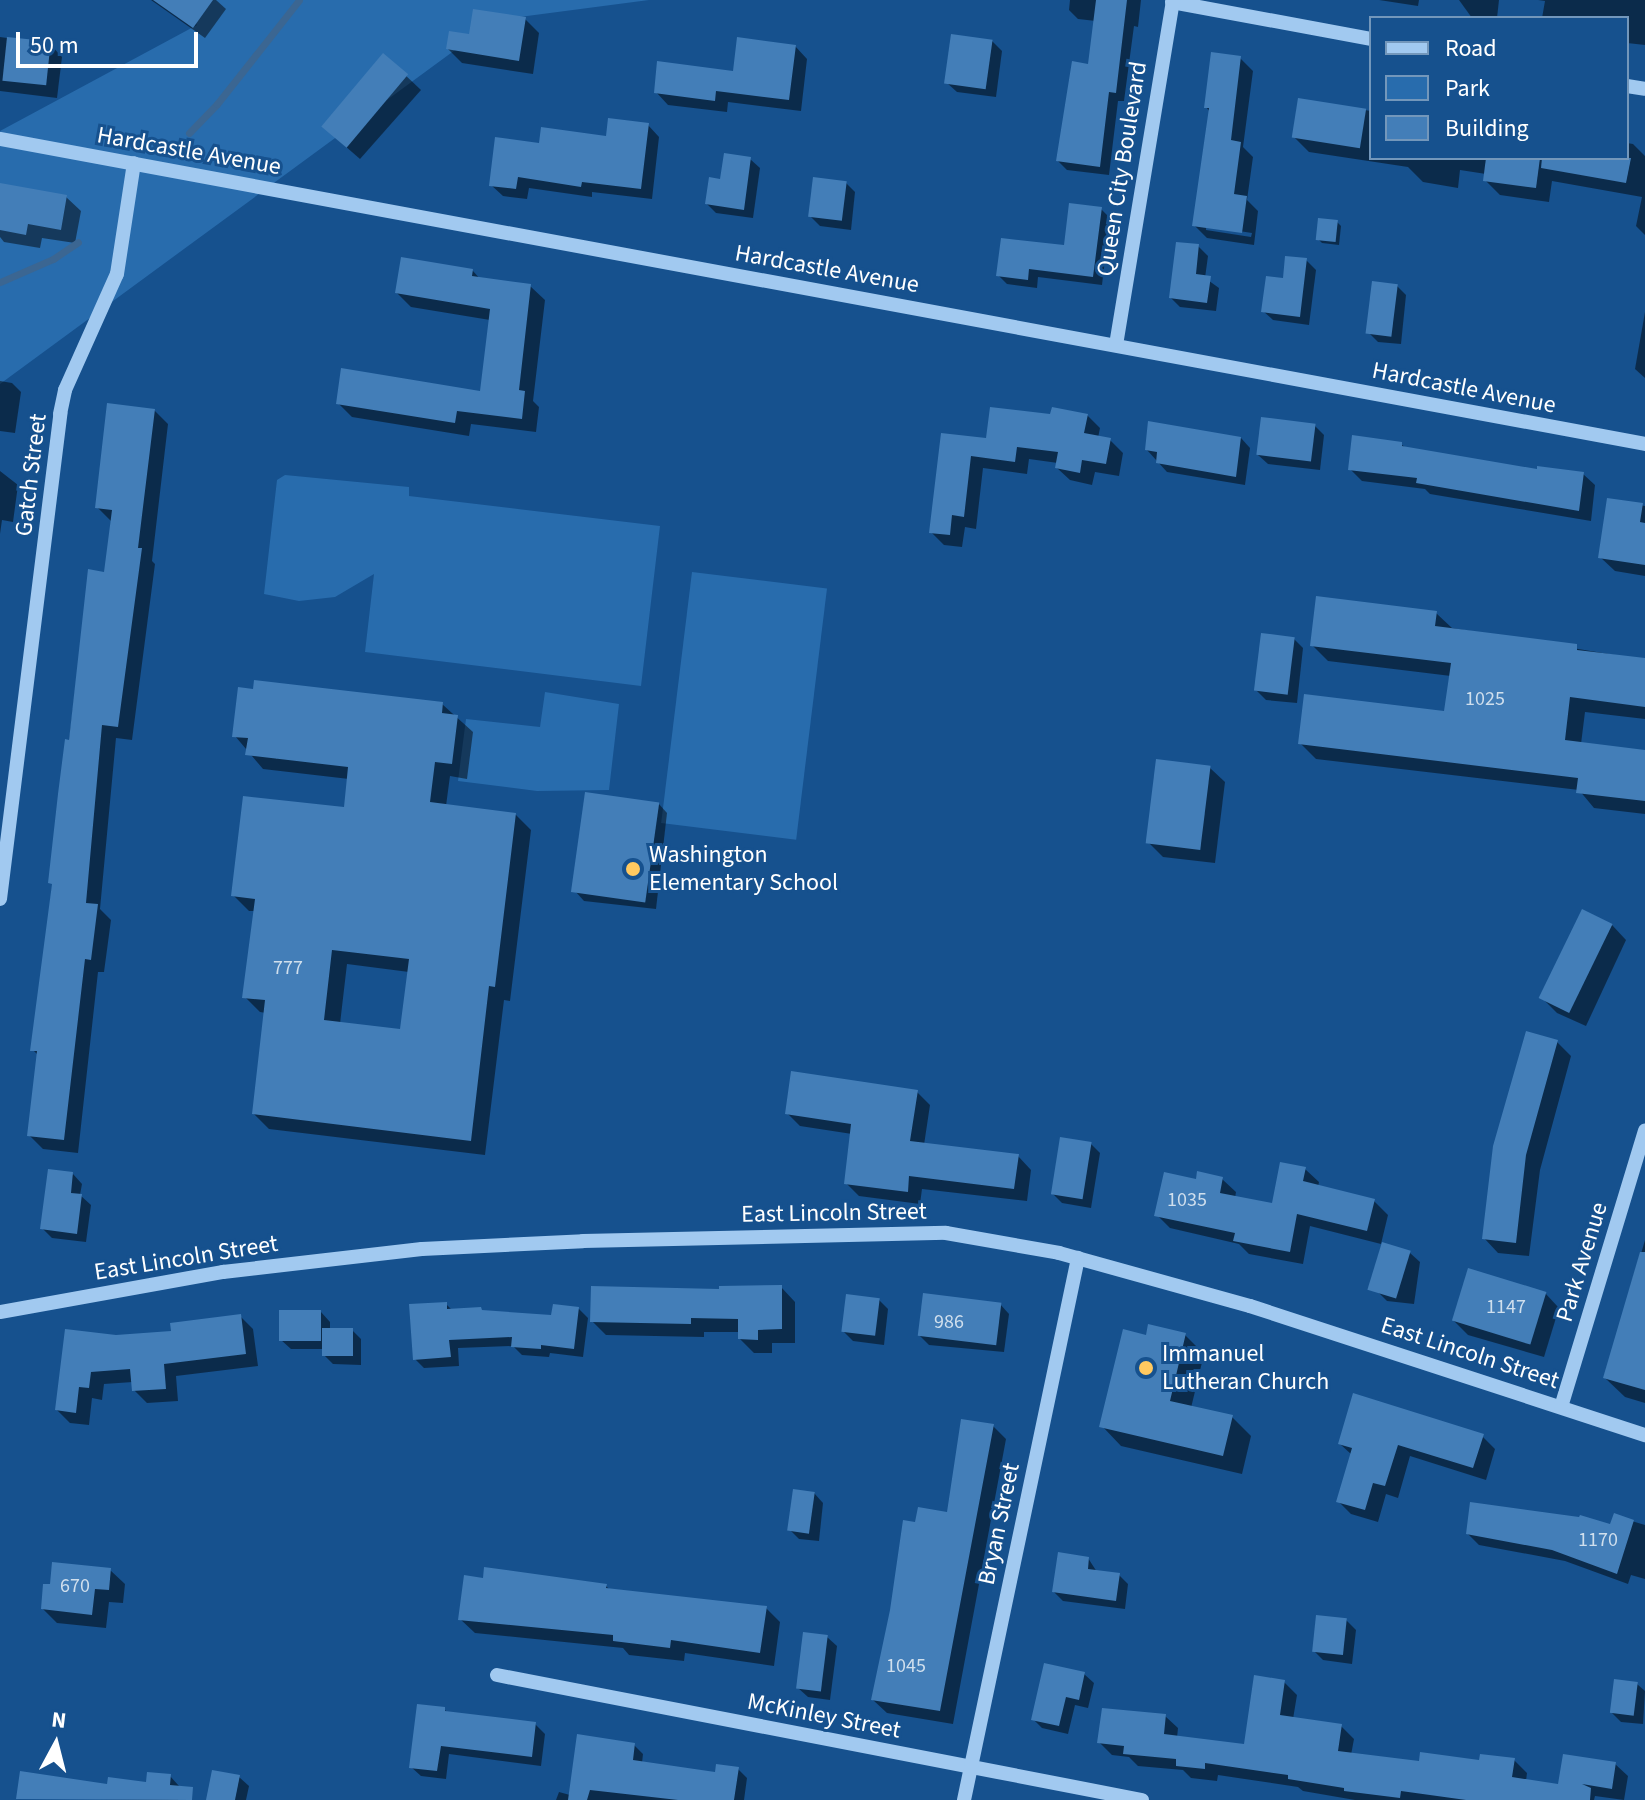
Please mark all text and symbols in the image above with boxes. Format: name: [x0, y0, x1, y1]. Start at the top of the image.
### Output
scale bar: [20, 16, 202, 66]
legend: [1369, 16, 1629, 160]
text: 50 m: [30, 28, 79, 63]
text: Road: [1445, 31, 1497, 66]
street label: Queen City Boulevard: [1091, 60, 1153, 278]
text: Park: [1445, 71, 1490, 106]
text: Building: [1445, 111, 1529, 146]
street label: Hardcastle Avenue: [95, 121, 283, 181]
street label: Hardcastle Avenue: [733, 239, 921, 299]
street label: Hardcastle Avenue: [1370, 356, 1558, 420]
street label: Gatch Street: [9, 412, 53, 538]
house number: 1025: [1465, 687, 1505, 711]
place label: Washington Elementary School: [649, 841, 838, 897]
marker: Washington Elementary School: [624, 860, 642, 878]
house number: 777: [273, 956, 303, 980]
house number: 1035: [1167, 1188, 1207, 1212]
street label: East Lincoln Street: [741, 1197, 927, 1229]
street label: Park Avenue: [1550, 1199, 1614, 1325]
street label: East Lincoln Street: [92, 1229, 280, 1287]
house number: 1147: [1486, 1295, 1526, 1319]
house number: 986: [934, 1310, 964, 1334]
street label: East Lincoln Street: [1377, 1311, 1563, 1395]
place label: Immanuel Lutheran Church: [1162, 1340, 1329, 1396]
marker: Immanuel Lutheran Church: [1137, 1359, 1155, 1377]
street label: Bryan Street: [972, 1460, 1026, 1588]
house number: 1170: [1578, 1528, 1618, 1552]
house number: 670: [60, 1574, 90, 1598]
house number: 1045: [886, 1654, 926, 1678]
street label: McKinley Street: [745, 1687, 903, 1745]
text: N: [50, 1703, 68, 1737]
north arrow: [16, 1704, 96, 1784]

